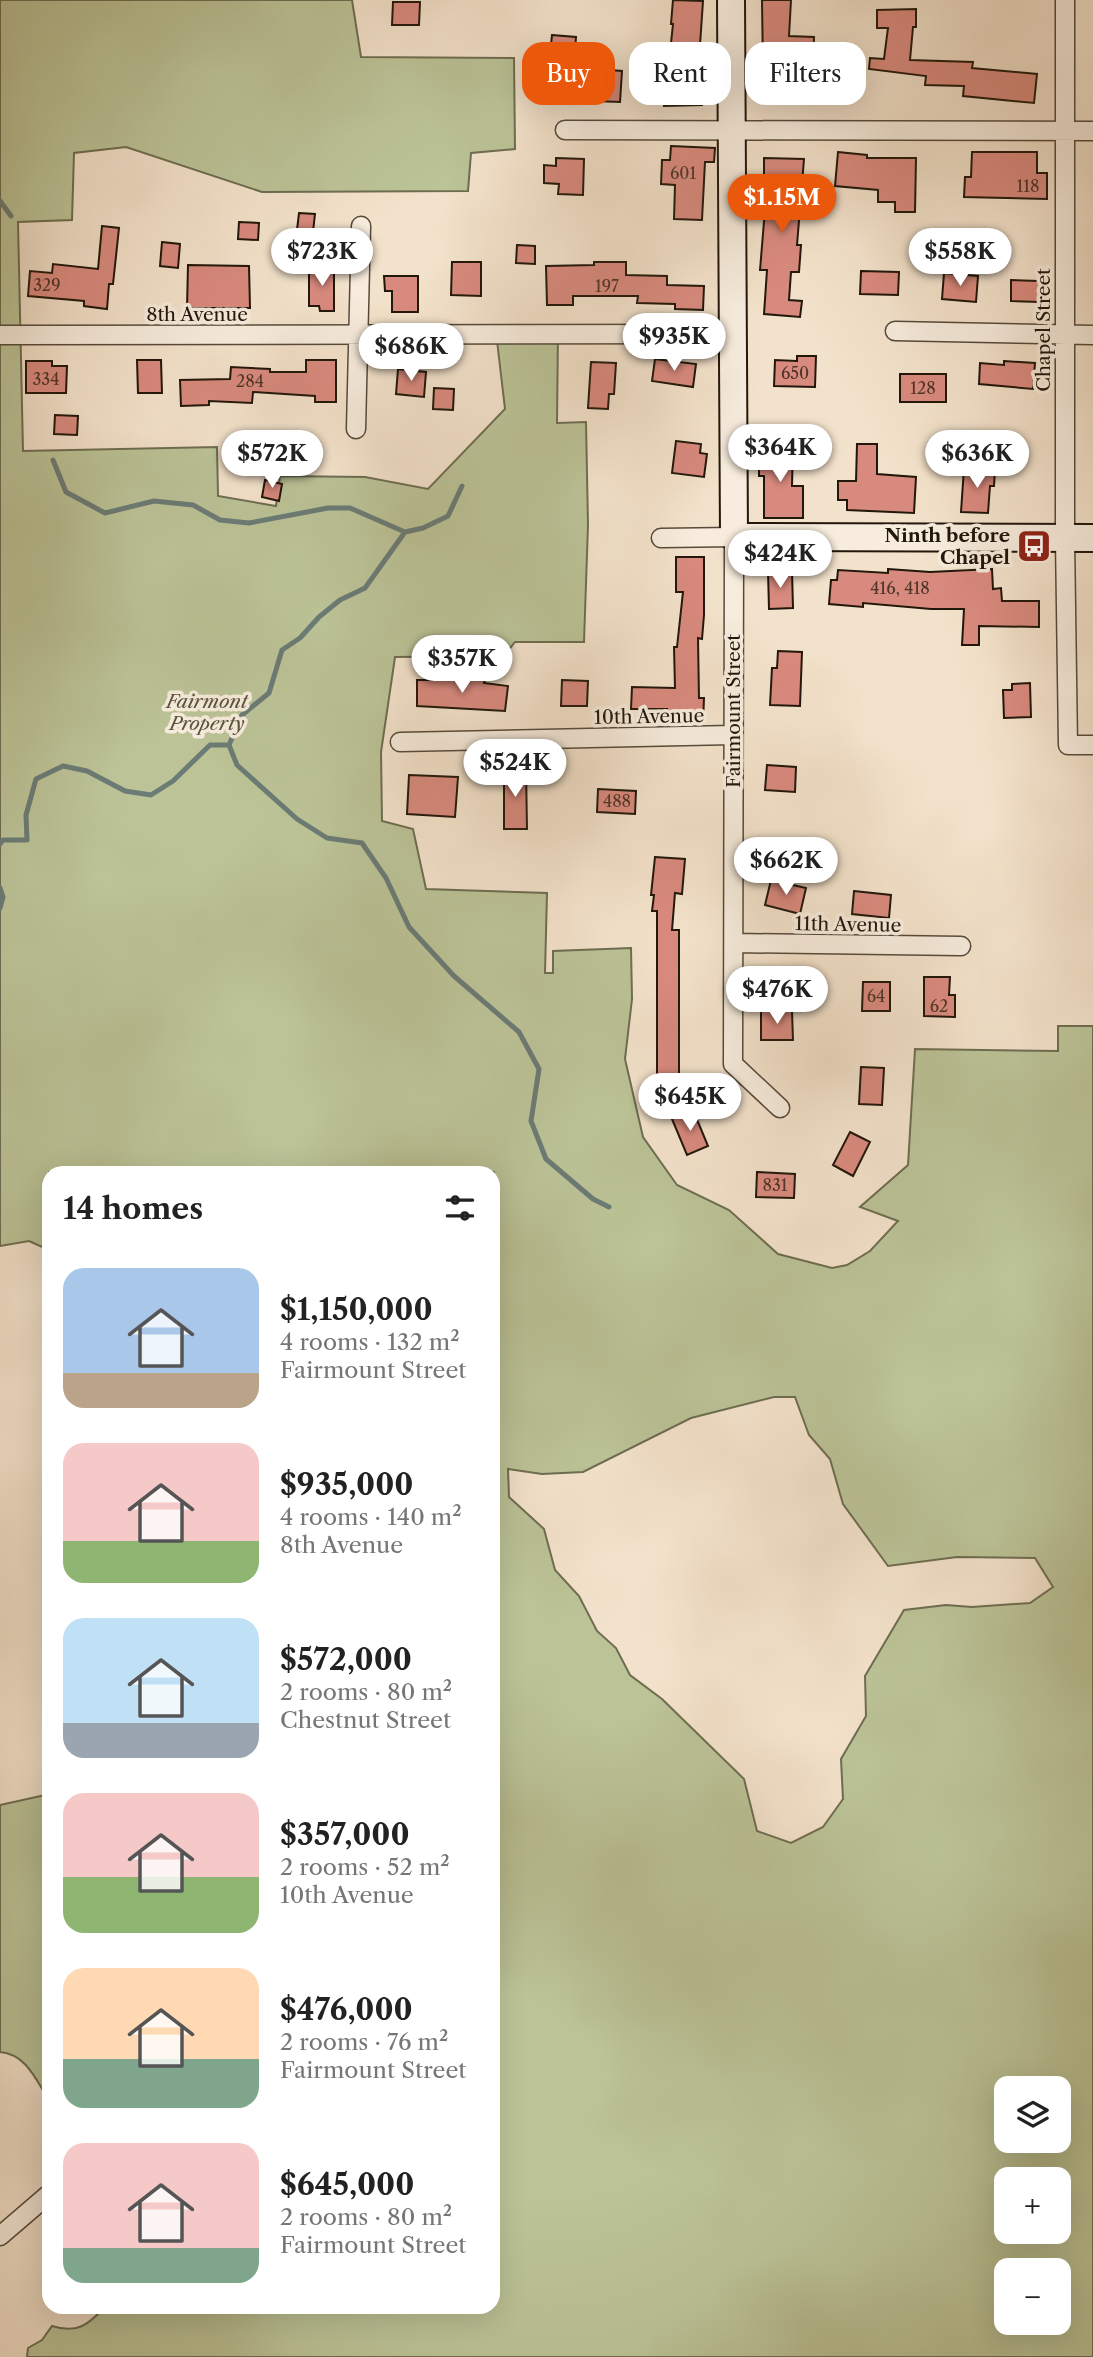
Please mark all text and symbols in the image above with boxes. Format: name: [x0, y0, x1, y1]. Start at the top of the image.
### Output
chip: Buy: [522, 42, 615, 105]
chip: Rent: [629, 42, 731, 105]
chip: Filters: [745, 42, 866, 105]
house number: 601: [670, 163, 696, 183]
pin: $1.15M: [725, 174, 839, 234]
house number: 118: [1017, 176, 1039, 196]
text: $1.15M: [743, 183, 821, 211]
pin: $723K: [273, 229, 371, 288]
pin: $558K: [911, 229, 1009, 288]
text: $723K: [287, 237, 357, 265]
text: $558K: [925, 237, 995, 265]
street label: Chapel Street: [1032, 268, 1055, 392]
house number: 329: [33, 275, 61, 295]
house number: 197: [595, 276, 619, 296]
street label: 8th Avenue: [146, 303, 248, 326]
pin: $935K: [625, 314, 723, 373]
text: $935K: [639, 322, 709, 350]
pin: $686K: [362, 324, 460, 383]
text: $686K: [375, 332, 447, 360]
house number: 650: [781, 363, 809, 383]
house number: 334: [33, 369, 59, 389]
house number: 284: [236, 371, 264, 391]
house number: 128: [910, 378, 936, 398]
pin: $364K: [731, 424, 829, 484]
pin: $572K: [223, 430, 321, 490]
pin: $636K: [928, 430, 1026, 490]
text: $364K: [744, 433, 816, 461]
text: $572K: [237, 439, 307, 467]
text: $636K: [941, 439, 1013, 467]
place label: Ninth before Chapel: [885, 524, 1010, 569]
bus stop icon: Ninth before Chapel: [1015, 527, 1053, 565]
pin: $424K: [731, 530, 829, 590]
text: $424K: [744, 539, 816, 567]
house number: 416, 418: [870, 578, 930, 598]
street label: Fairmount Street: [722, 634, 745, 788]
pin: $357K: [413, 636, 511, 695]
text: $357K: [428, 644, 496, 672]
park label: Fairmont Property: [164, 690, 249, 735]
street label: 10th Avenue: [594, 704, 704, 729]
pin: $524K: [466, 740, 564, 799]
text: $524K: [479, 748, 551, 776]
house number: 488: [603, 791, 631, 811]
pin: $662K: [737, 838, 835, 897]
text: $662K: [750, 846, 822, 874]
street label: 11th Avenue: [795, 912, 901, 937]
pin: $476K: [728, 967, 826, 1026]
text: $476K: [742, 975, 812, 1003]
house number: 64: [867, 986, 885, 1006]
house number: 62: [930, 996, 948, 1016]
pin: $645K: [641, 1074, 739, 1133]
text: $645K: [654, 1082, 726, 1110]
house number: 831: [762, 1175, 788, 1195]
icon: filters: [441, 1189, 479, 1227]
text: 14 homes: [63, 1190, 203, 1227]
text: $1,150,000: [280, 1291, 433, 1328]
icon: home: [119, 1296, 203, 1380]
text: 4 rooms · 132 m²: [280, 1328, 460, 1356]
text: Fairmount Street: [280, 1356, 466, 1384]
text: $935,000: [280, 1466, 413, 1503]
icon: home: [119, 1471, 203, 1555]
text: 4 rooms · 140 m²: [280, 1503, 462, 1531]
text: 8th Avenue: [280, 1531, 403, 1559]
text: $572,000: [280, 1641, 412, 1678]
icon: home: [119, 1646, 203, 1730]
text: 2 rooms · 80 m²: [280, 1678, 452, 1706]
text: Chestnut Street: [280, 1706, 451, 1734]
text: $357,000: [280, 1816, 410, 1853]
icon: home: [119, 1821, 203, 1905]
text: 2 rooms · 52 m²: [280, 1853, 450, 1881]
text: 10th Avenue: [280, 1881, 414, 1909]
text: $476,000: [280, 1991, 413, 2028]
icon: home: [119, 1996, 203, 2080]
text: 2 rooms · 76 m²: [280, 2028, 448, 2056]
text: Fairmount Street: [280, 2056, 466, 2084]
map controls: [994, 2076, 1071, 2335]
button: layers: [994, 2076, 1071, 2153]
text: $645,000: [280, 2166, 414, 2203]
button: +: [994, 2167, 1071, 2244]
icon: home: [119, 2171, 203, 2255]
text: 2 rooms · 80 m²: [280, 2203, 452, 2231]
text: Fairmount Street: [280, 2231, 466, 2259]
button: −: [994, 2258, 1071, 2335]

